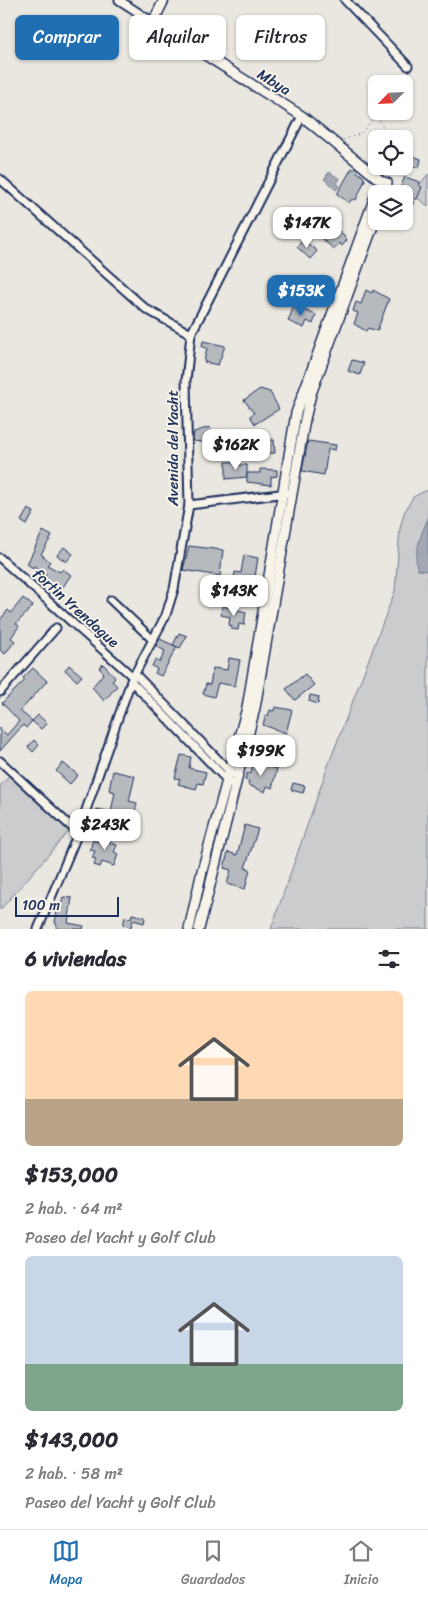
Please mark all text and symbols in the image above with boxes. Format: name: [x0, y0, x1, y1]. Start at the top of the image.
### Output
chip: Comprar: [15, 15, 119, 60]
chip: Alquilar: [129, 15, 226, 60]
chip: Filtros: [236, 15, 325, 60]
street label: Mbya: [252, 61, 296, 103]
north arrow: [368, 75, 412, 120]
map controls: [368, 75, 413, 230]
button: locate: [368, 130, 413, 175]
button: layers: [368, 185, 413, 230]
pin: $147K: [272, 206, 342, 249]
text: $147K: [284, 208, 330, 237]
pin: $153K: [266, 274, 336, 317]
text: $153K: [278, 276, 324, 305]
street label: Avenida del Yacht: [160, 390, 186, 507]
pin: $162K: [201, 428, 271, 471]
text: $162K: [213, 430, 259, 459]
street label: fortin Yrendague: [27, 562, 125, 654]
pin: $143K: [199, 574, 269, 617]
text: $143K: [211, 576, 257, 605]
pin: $199K: [226, 734, 296, 777]
text: $199K: [237, 736, 285, 765]
pin: $243K: [70, 808, 140, 851]
text: $243K: [81, 810, 129, 839]
text: 100 m: [22, 893, 60, 918]
scale bar: [15, 894, 119, 917]
text: 6 viviendas: [25, 940, 126, 978]
icon: filters: [375, 945, 403, 973]
icon: home: [169, 1024, 259, 1114]
text: $153,000: [25, 1156, 118, 1194]
text: 2 hab. · 64 m²: [25, 1194, 123, 1223]
text: Paseo del Yacht y Golf Club: [25, 1223, 216, 1252]
icon: home: [169, 1289, 259, 1379]
text: $143,000: [25, 1421, 118, 1459]
text: 2 hab. · 58 m²: [25, 1459, 123, 1488]
text: Paseo del Yacht y Golf Club: [25, 1488, 216, 1517]
tab: Mapa: [49, 1537, 82, 1592]
tab: Guardados: [181, 1537, 245, 1592]
tab: Inicio: [344, 1537, 379, 1592]

